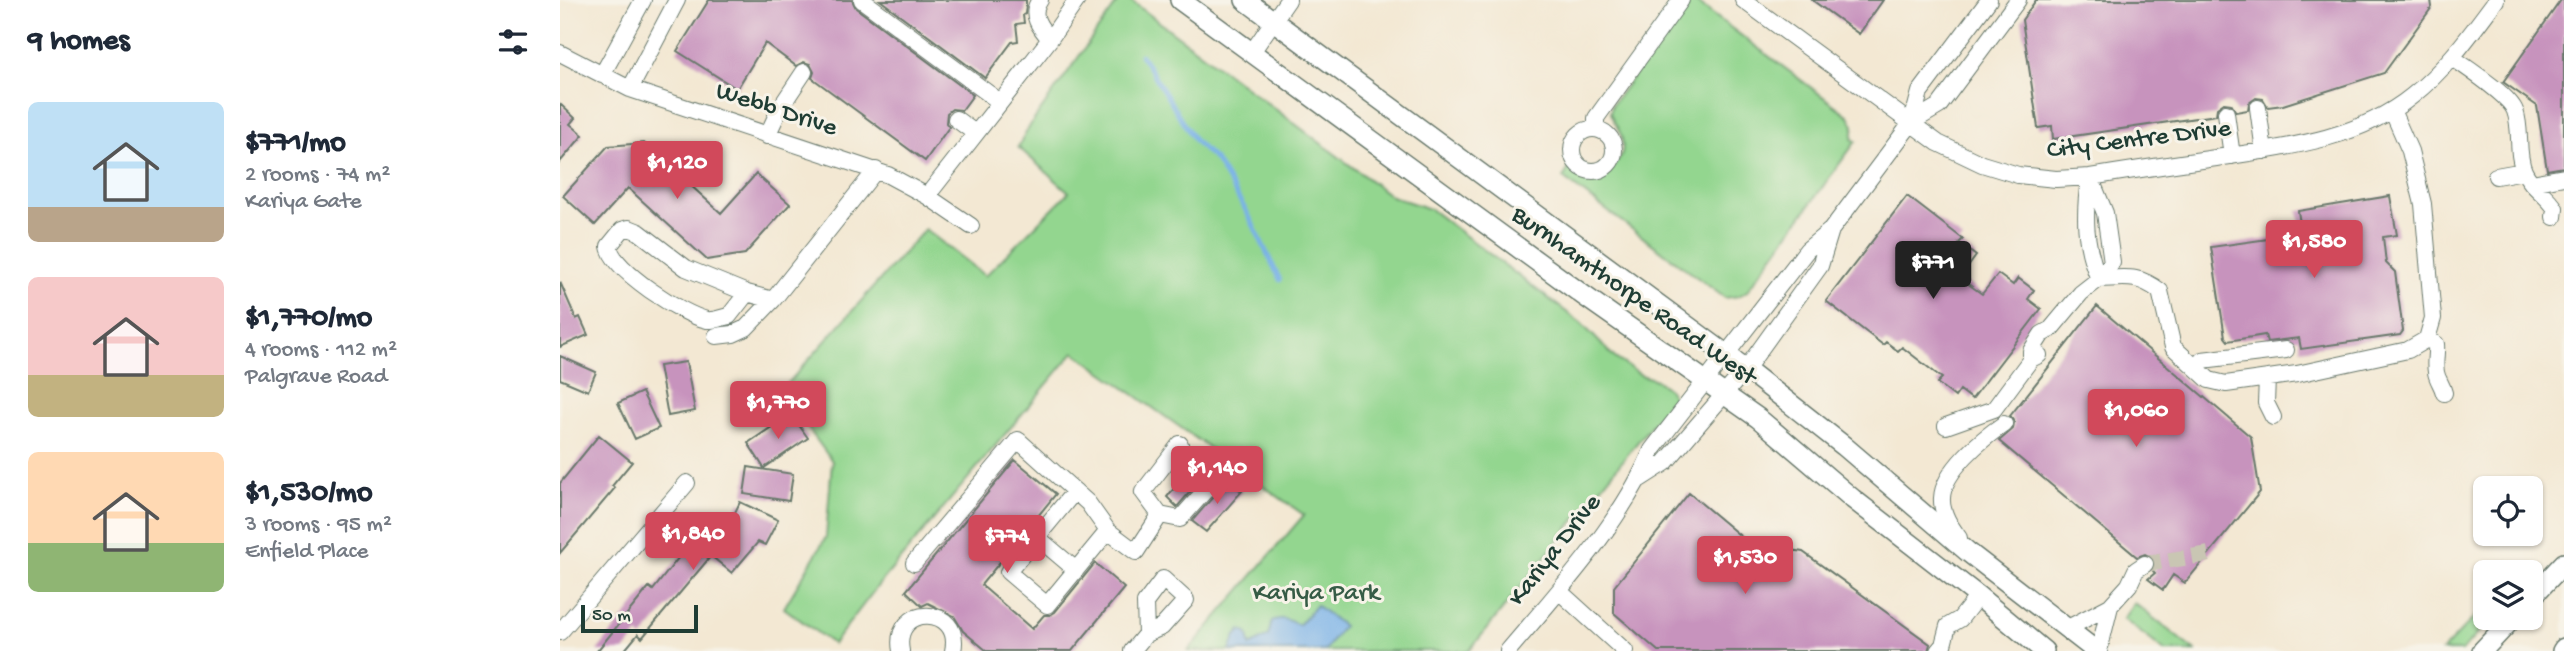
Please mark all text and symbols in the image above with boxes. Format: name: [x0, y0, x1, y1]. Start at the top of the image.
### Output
icon: filters: [494, 23, 532, 61]
text: 9 homes: [28, 25, 130, 60]
street label: Webb Drive: [711, 77, 841, 145]
street label: City Centre Drive: [2045, 114, 2233, 168]
text: $771/mo: [245, 127, 346, 162]
icon: home: [84, 130, 168, 214]
pin: $1,120: [620, 142, 734, 201]
text: $1,120: [647, 150, 707, 177]
text: 2 rooms · 74 m²: [245, 162, 390, 189]
text: Kariya Gate: [245, 189, 362, 216]
street label: Burnhamthorpe Road West: [1504, 200, 1764, 395]
pin: $1,580: [2257, 220, 2371, 280]
text: $1,580: [2282, 229, 2346, 256]
pin: $771: [1892, 242, 1974, 301]
text: $771: [1911, 250, 1955, 277]
text: $1,770/mo: [245, 302, 372, 337]
icon: home: [84, 305, 168, 389]
text: 4 rooms · 112 m²: [245, 337, 397, 364]
text: Palgrave Road: [245, 364, 387, 391]
pin: $1,770: [721, 382, 835, 441]
text: $1,770: [746, 390, 810, 417]
pin: $1,060: [2079, 390, 2193, 449]
text: $1,060: [2104, 398, 2168, 425]
pin: $1,140: [1160, 447, 1274, 506]
text: $1,140: [1187, 455, 1247, 482]
map controls: [2473, 476, 2543, 630]
button: locate: [2473, 476, 2543, 546]
text: $1,530/mo: [245, 477, 372, 512]
icon: home: [84, 480, 168, 564]
street label: Kariya Drive: [1503, 488, 1610, 613]
text: 3 rooms · 95 m²: [245, 512, 392, 539]
pin: $1,840: [636, 512, 750, 572]
pin: $774: [966, 516, 1048, 575]
text: $1,840: [661, 521, 725, 548]
text: $774: [984, 524, 1030, 551]
pin: $1,530: [1688, 536, 1802, 596]
text: Enfield Place: [245, 539, 368, 566]
text: $1,530: [1713, 545, 1777, 572]
button: layers: [2473, 560, 2543, 630]
park label: Kariya Park: [1253, 579, 1382, 610]
scale bar: [581, 602, 698, 634]
text: 50 m: [592, 605, 631, 628]

